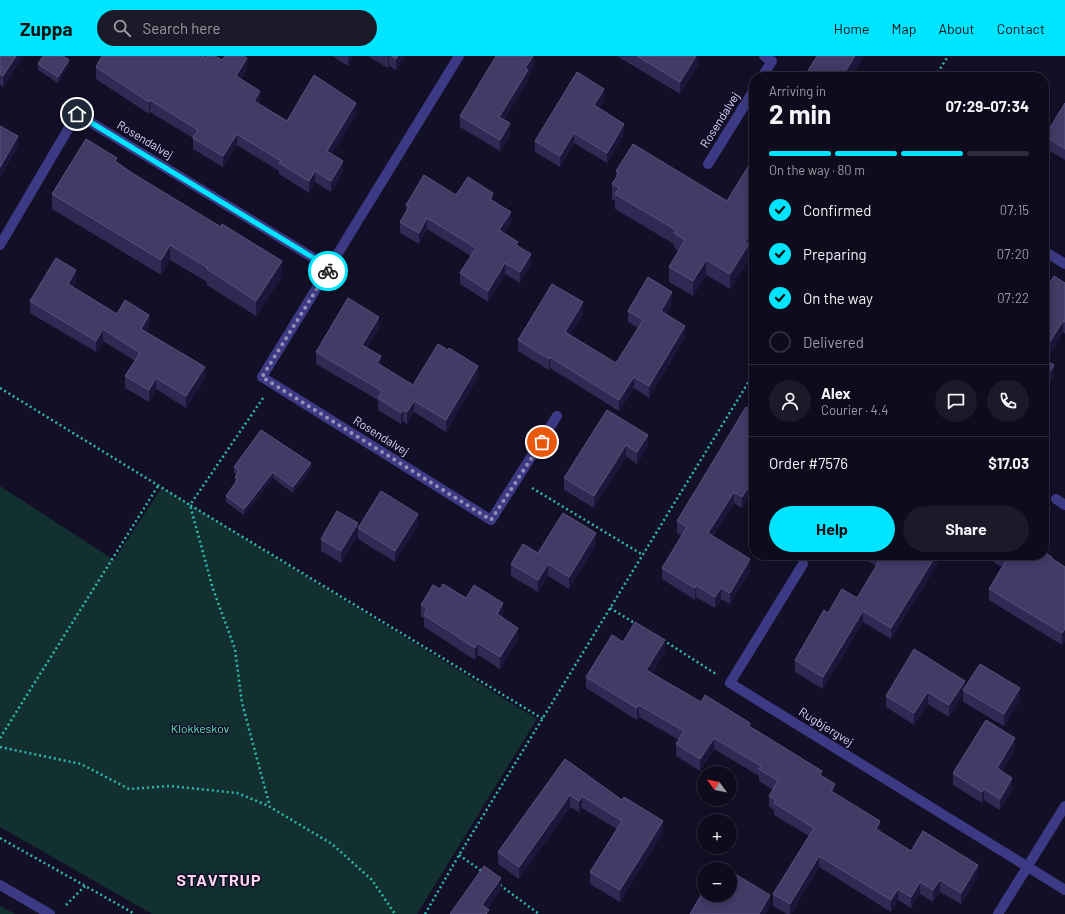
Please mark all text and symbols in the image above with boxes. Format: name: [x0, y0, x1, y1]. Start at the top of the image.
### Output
search box: [97, 10, 377, 46]
text: Zuppa: [20, 17, 73, 40]
icon: search: [111, 17, 133, 39]
text: Search here: [143, 19, 221, 37]
text: Home: [834, 20, 870, 37]
text: Map: [892, 20, 916, 37]
text: About: [938, 20, 975, 37]
text: Contact: [997, 20, 1045, 37]
text: Arriving in: [769, 83, 826, 99]
street label: Rosendalvej: [697, 89, 742, 150]
pin: [60, 97, 94, 131]
text: 07:29–07:34: [945, 97, 1029, 115]
text: 2 min: [769, 98, 831, 129]
icon: home: [66, 103, 88, 125]
street label: Rosendalvej: [115, 117, 176, 161]
text: On the way · 80 m: [769, 162, 865, 178]
icon: check: [769, 199, 791, 221]
text: Confirmed: [803, 201, 871, 219]
text: 07:15: [1000, 202, 1029, 218]
icon: check: [769, 243, 791, 265]
text: Preparing: [803, 245, 867, 263]
text: 07:20: [997, 246, 1029, 262]
courier: [308, 251, 348, 291]
icon: bike: [317, 260, 339, 282]
icon: check: [769, 287, 791, 309]
text: On the way: [803, 289, 873, 307]
text: 07:22: [997, 290, 1029, 306]
text: Delivered: [803, 333, 864, 351]
button: person: [769, 380, 811, 422]
button: chat: [935, 380, 977, 422]
button: phone: [987, 380, 1029, 422]
text: Alex: [821, 384, 851, 402]
text: Courier · 4.4: [821, 402, 889, 418]
street label: Rosendalvej: [351, 413, 412, 458]
pin: [525, 425, 559, 459]
icon: bag: [531, 431, 553, 453]
text: Order #7576: [769, 454, 848, 472]
text: $17.03: [988, 454, 1029, 472]
button: Help: [769, 506, 895, 552]
button: Share: [903, 506, 1029, 552]
street label: Rugbjergvej: [797, 704, 856, 748]
park label: Klokkeskov: [171, 721, 229, 735]
north arrow: [697, 766, 737, 806]
map controls: [697, 766, 737, 902]
button: +: [697, 814, 737, 854]
button: −: [697, 862, 737, 902]
district label: STAVTRUP: [177, 870, 261, 889]

